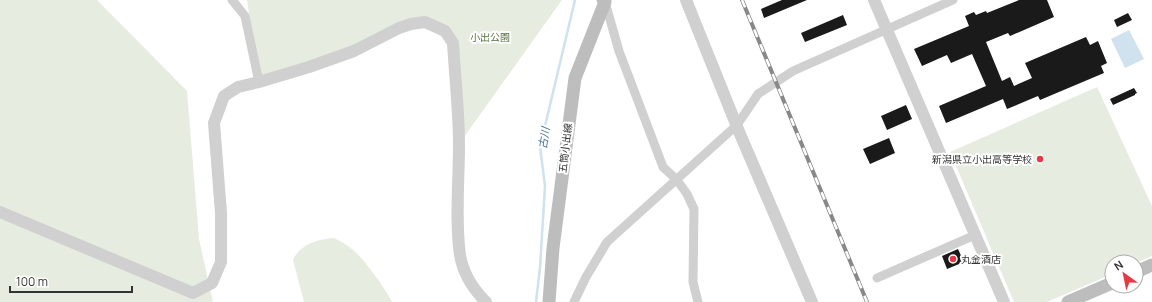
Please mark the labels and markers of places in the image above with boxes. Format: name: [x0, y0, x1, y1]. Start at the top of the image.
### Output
place label: 新潟県立小出高等学校: [932, 152, 1032, 166]
marker: 新潟県立小出高等学校: [1035, 154, 1045, 164]
place label: 丸金酒店: [961, 252, 1001, 266]
marker: 丸金酒店: [948, 254, 958, 264]

